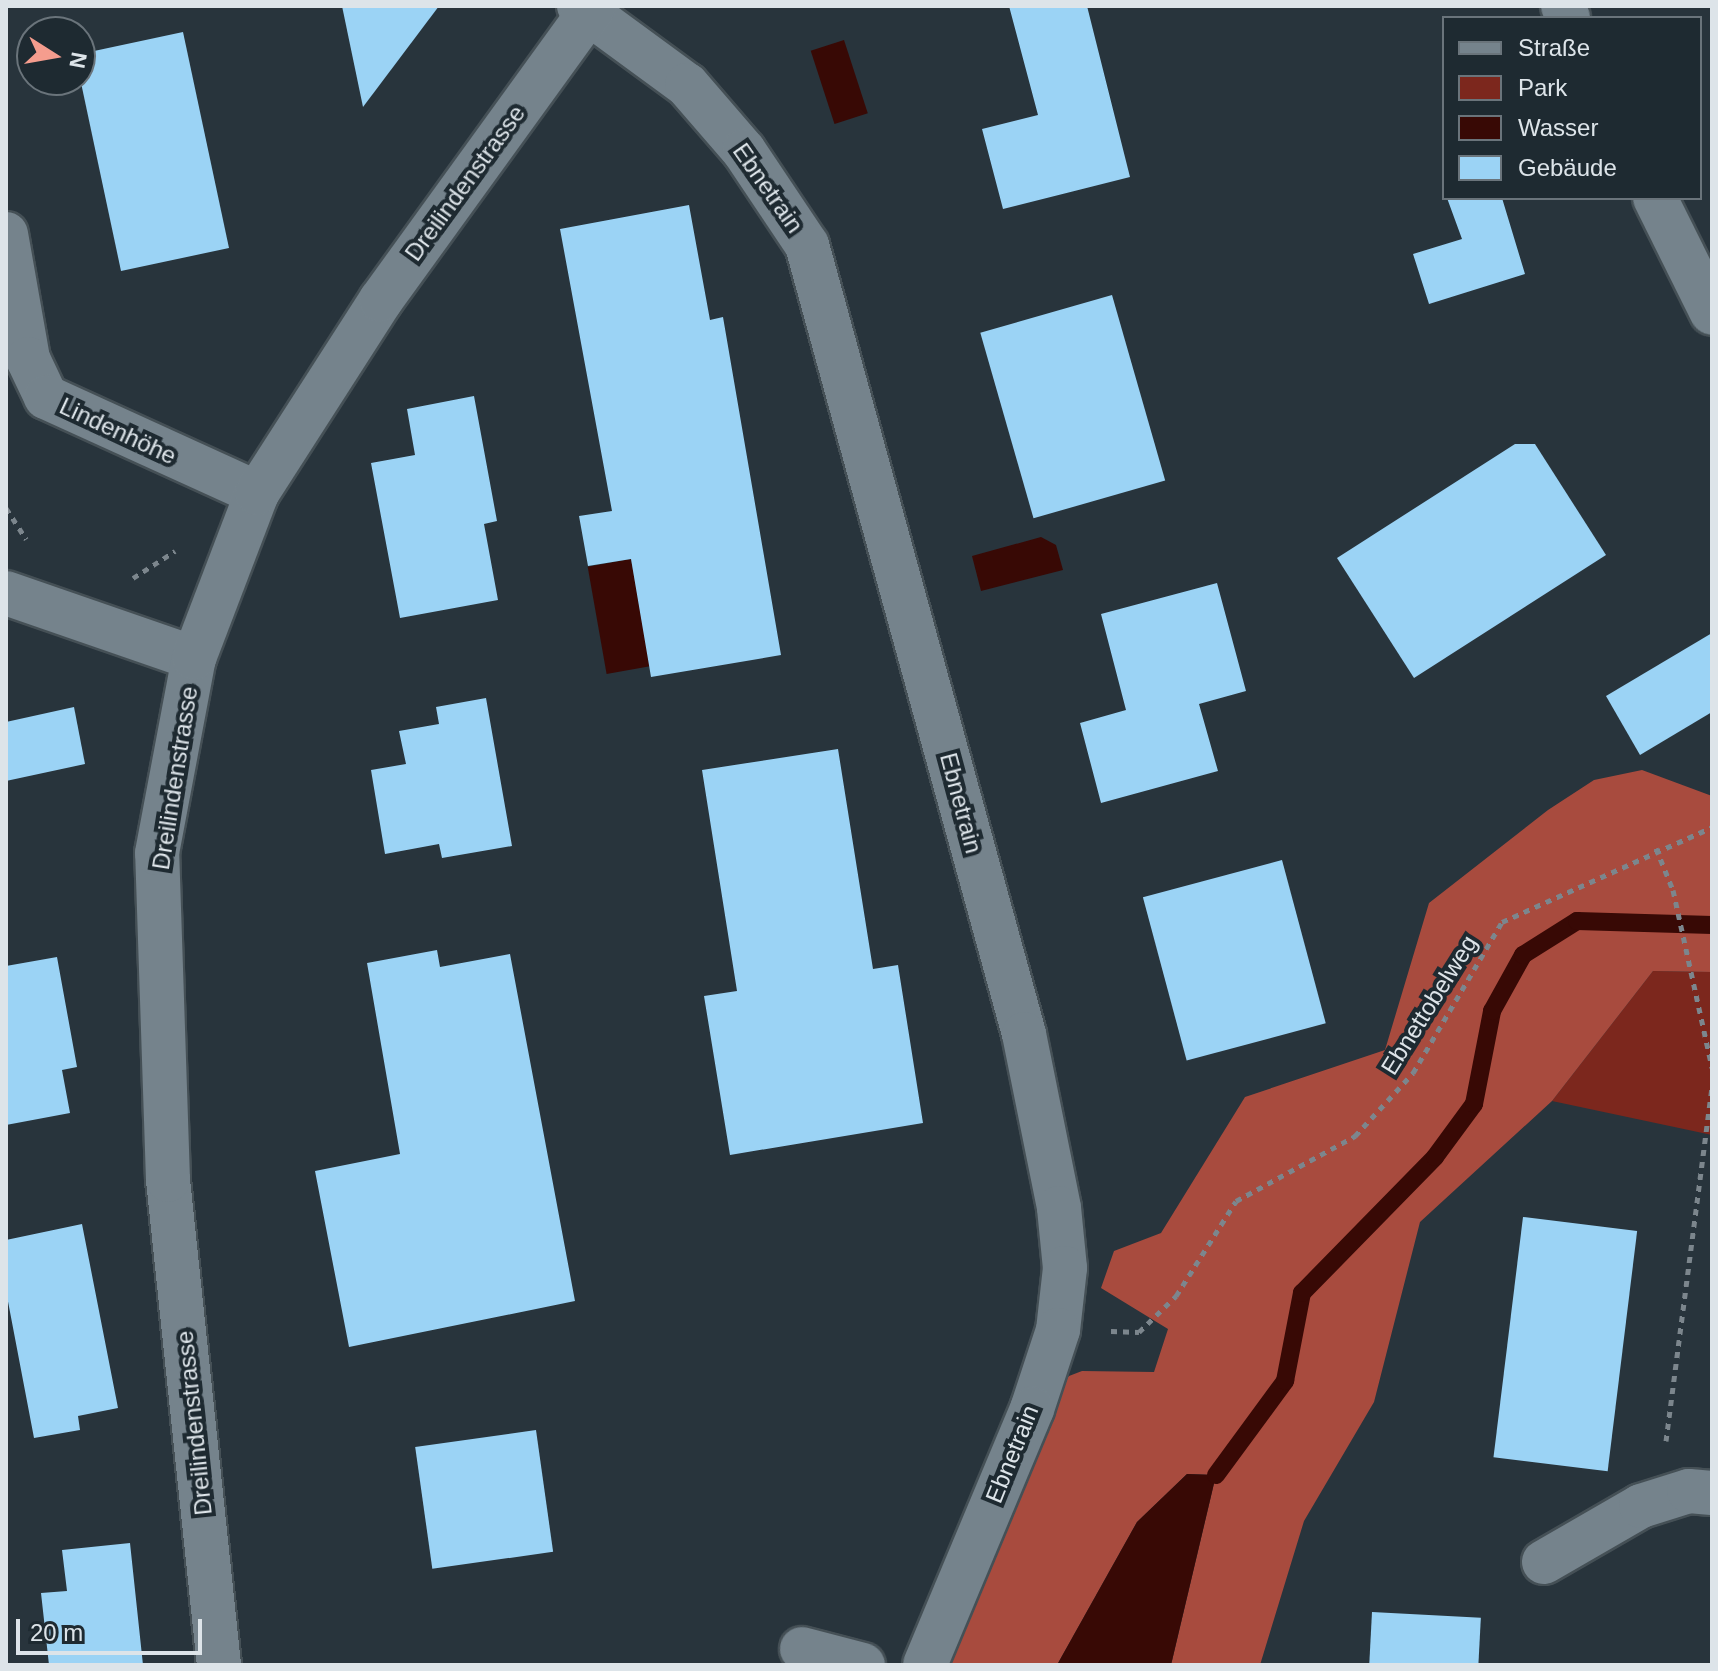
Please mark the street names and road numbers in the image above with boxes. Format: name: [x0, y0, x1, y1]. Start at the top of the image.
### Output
street label: Dreilindenstrasse: [399, 100, 531, 266]
street label: Ebnetrain: [727, 138, 809, 238]
street label: Lindenhöhe: [55, 391, 181, 471]
street label: Dreilindenstrasse: [146, 684, 204, 872]
street label: Ebnetrain: [934, 750, 988, 856]
street label: Ebnettobelweg: [1375, 930, 1483, 1080]
street label: Dreilindenstrasse: [170, 1329, 218, 1517]
street label: Ebnetrain: [979, 1401, 1045, 1507]

